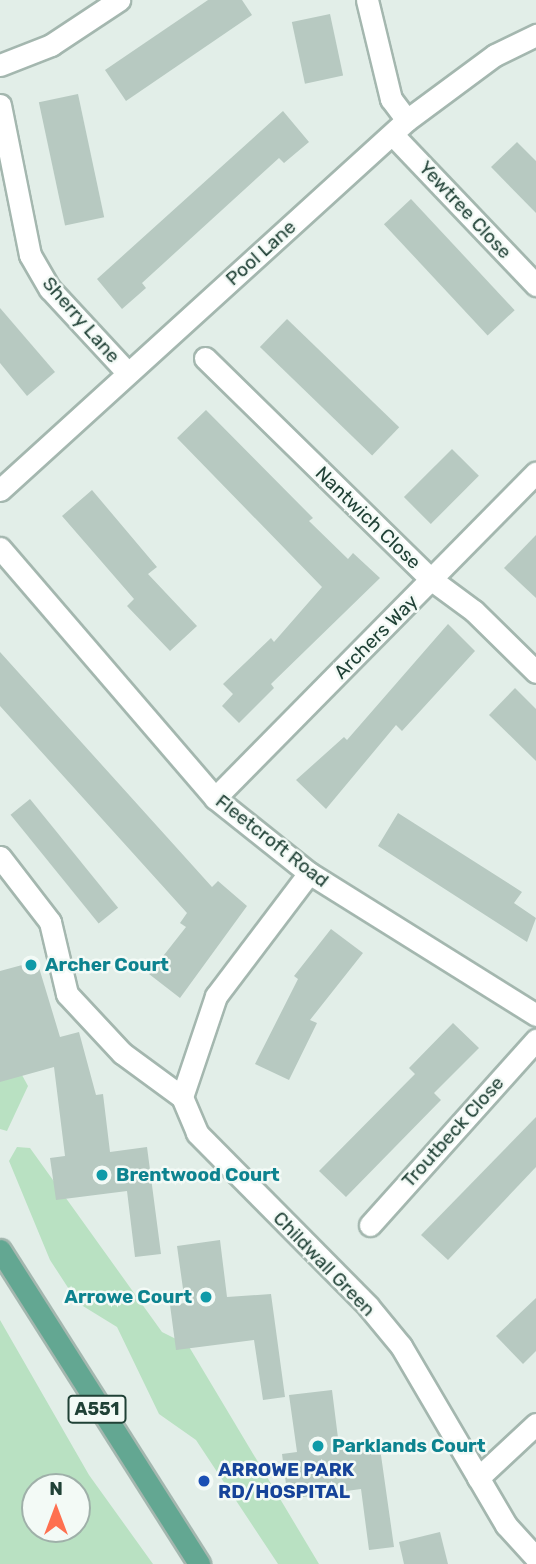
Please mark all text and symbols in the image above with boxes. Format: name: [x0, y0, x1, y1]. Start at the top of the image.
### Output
street label: Yewtree Close: [414, 156, 516, 264]
street label: Pool Lane: [221, 216, 301, 290]
street label: Sherry Lane: [37, 272, 125, 368]
street label: Nantwich Close: [311, 462, 425, 574]
street label: Archers Way: [329, 590, 423, 684]
street label: Fleetcroft Road: [211, 790, 333, 892]
place label: Archer Court: [45, 954, 169, 976]
marker: Archer Court: [23, 957, 39, 973]
street label: Troutbeck Close: [397, 1072, 509, 1192]
place label: Brentwood Court: [116, 1164, 280, 1186]
marker: Brentwood Court: [94, 1167, 110, 1183]
street label: Childwall Green: [268, 1207, 380, 1321]
place label: Arrowe Court: [64, 1286, 192, 1308]
marker: Arrowe Court: [198, 1289, 214, 1305]
road number: A551: [67, 1394, 127, 1424]
place label: Parklands Court: [332, 1435, 486, 1457]
marker: Parklands Court: [310, 1438, 326, 1454]
place label: ARROWE PARK RD/HOSPITAL: [218, 1459, 354, 1503]
north arrow: [21, 1473, 91, 1543]
marker: ARROWE PARK RD/HOSPITAL: [196, 1473, 212, 1489]
text: N: [49, 1477, 63, 1500]

